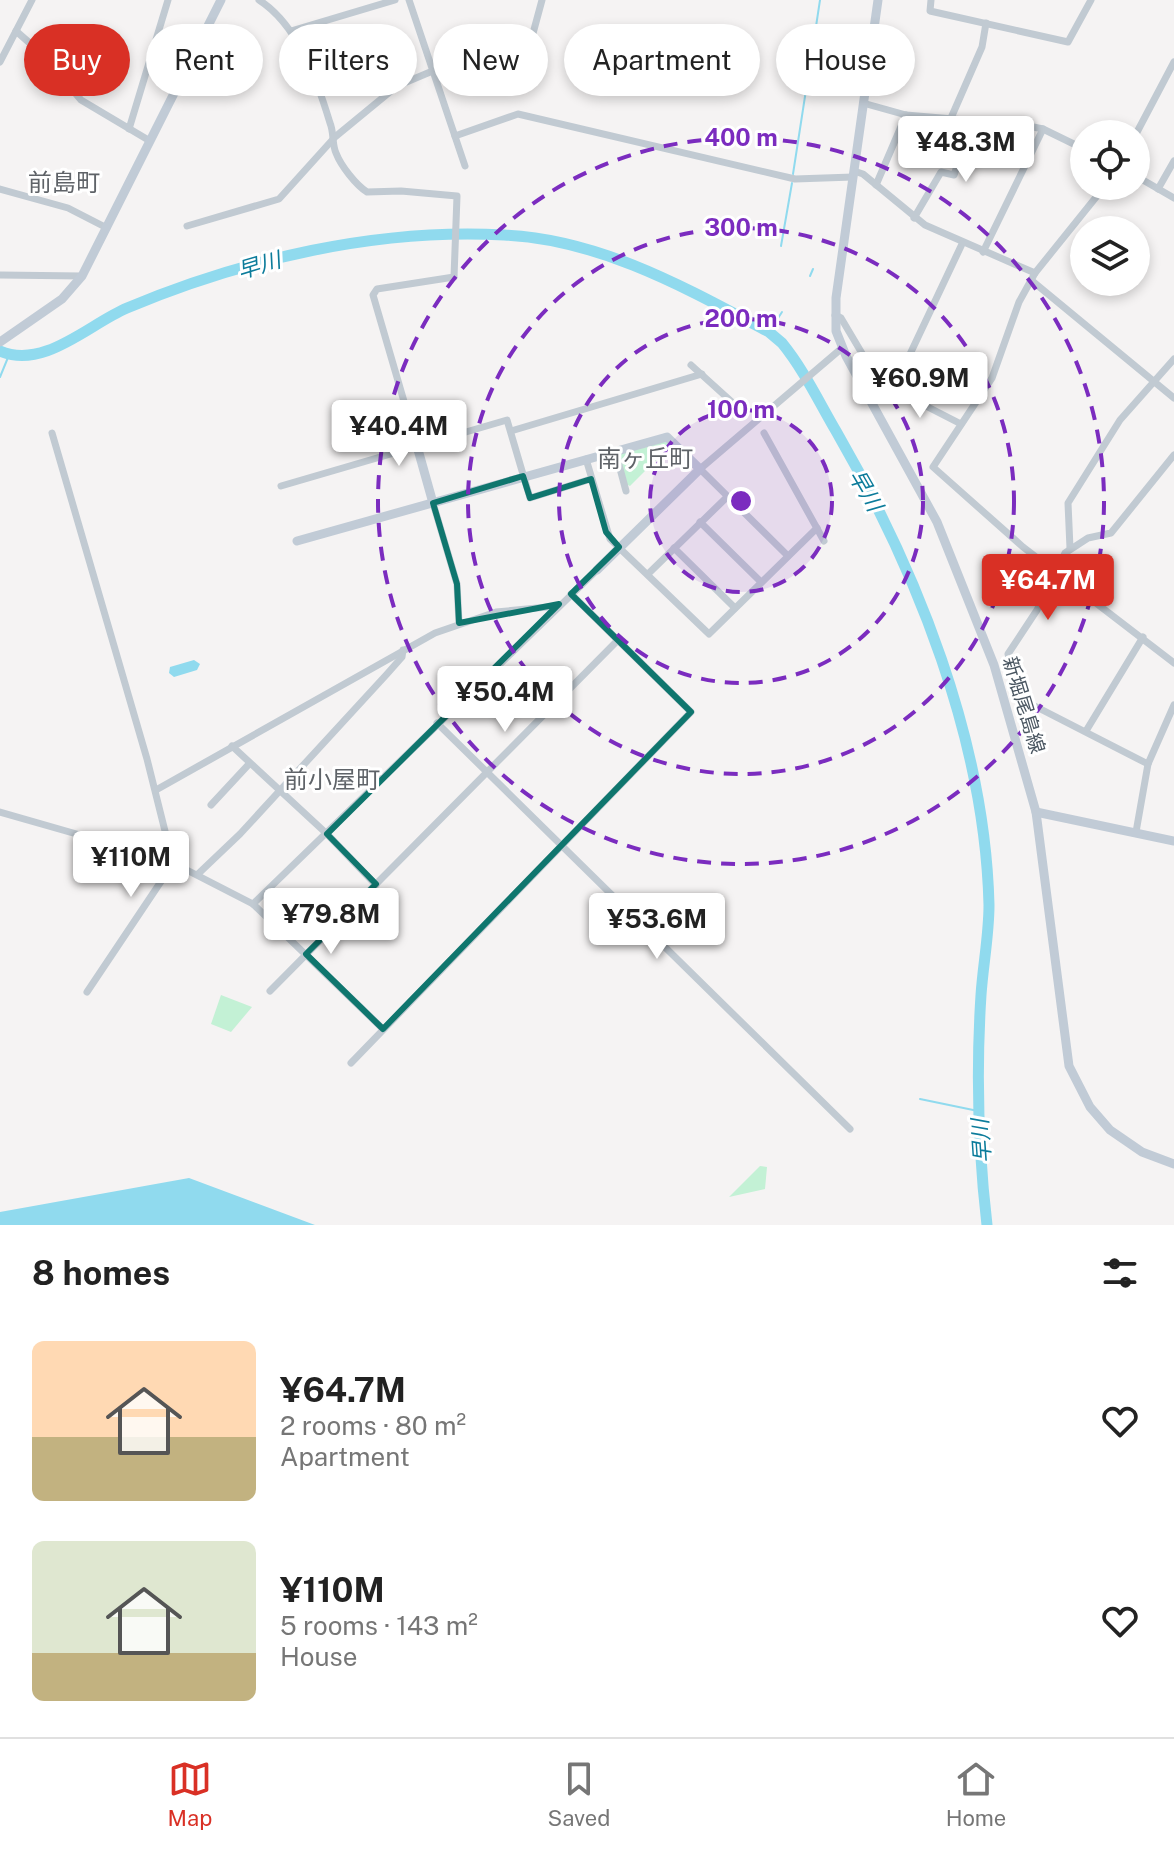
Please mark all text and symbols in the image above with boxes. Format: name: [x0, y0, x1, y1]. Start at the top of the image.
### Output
chip: Buy: [24, 24, 130, 96]
chip: Rent: [146, 24, 263, 96]
chip: Filters: [279, 24, 417, 96]
chip: New: [433, 24, 548, 96]
chip: Apartment: [564, 24, 760, 96]
chip: House: [776, 24, 915, 96]
pin: ¥48.3M: [901, 116, 1031, 184]
map controls: [1070, 120, 1150, 296]
button: locate: [1070, 120, 1150, 200]
text: 400 m: [704, 123, 778, 151]
text: ¥48.3M: [916, 126, 1016, 157]
district label: 前島町: [28, 168, 100, 196]
text: 300 m: [704, 213, 778, 241]
button: layers: [1070, 216, 1150, 296]
water label: 早川: [234, 246, 286, 284]
text: 200 m: [704, 304, 778, 332]
pin: ¥60.9M: [855, 352, 985, 420]
text: ¥60.9M: [871, 362, 969, 393]
text: 100 m: [707, 395, 775, 423]
pin: ¥40.4M: [334, 400, 464, 468]
text: ¥40.4M: [350, 410, 448, 441]
district label: 南ヶ丘町: [597, 444, 693, 472]
water label: 早川: [844, 464, 889, 517]
centre of rings: [727, 487, 755, 515]
pin: ¥64.7M: [983, 554, 1113, 622]
text: ¥64.7M: [1000, 564, 1096, 595]
street label: 新堀尾島線: [998, 654, 1050, 756]
pin: ¥50.4M: [440, 666, 570, 734]
text: ¥50.4M: [455, 676, 555, 707]
district label: 前小屋町: [284, 765, 380, 793]
pin: ¥110M: [75, 831, 187, 899]
text: ¥110M: [91, 841, 171, 872]
pin: ¥79.8M: [266, 888, 396, 956]
pin: ¥53.6M: [592, 893, 722, 961]
text: ¥79.8M: [282, 898, 380, 929]
text: ¥53.6M: [607, 903, 707, 934]
water label: 早川: [966, 1116, 996, 1164]
icon: filters: [1098, 1251, 1142, 1295]
text: 8 homes: [32, 1253, 170, 1293]
text: ¥64.7M: [280, 1370, 406, 1410]
icon: home: [96, 1373, 192, 1469]
icon: heart: [1098, 1399, 1142, 1443]
text: 2 rooms · 80 m²: [280, 1410, 466, 1441]
text: Apartment: [280, 1441, 410, 1472]
text: ¥110M: [280, 1570, 385, 1610]
icon: home: [96, 1573, 192, 1669]
icon: heart: [1098, 1599, 1142, 1643]
text: 5 rooms · 143 m²: [280, 1610, 478, 1641]
text: House: [280, 1641, 357, 1672]
tab: Map: [168, 1757, 212, 1831]
tab: Saved: [548, 1757, 610, 1831]
tab: Home: [946, 1757, 1006, 1831]

